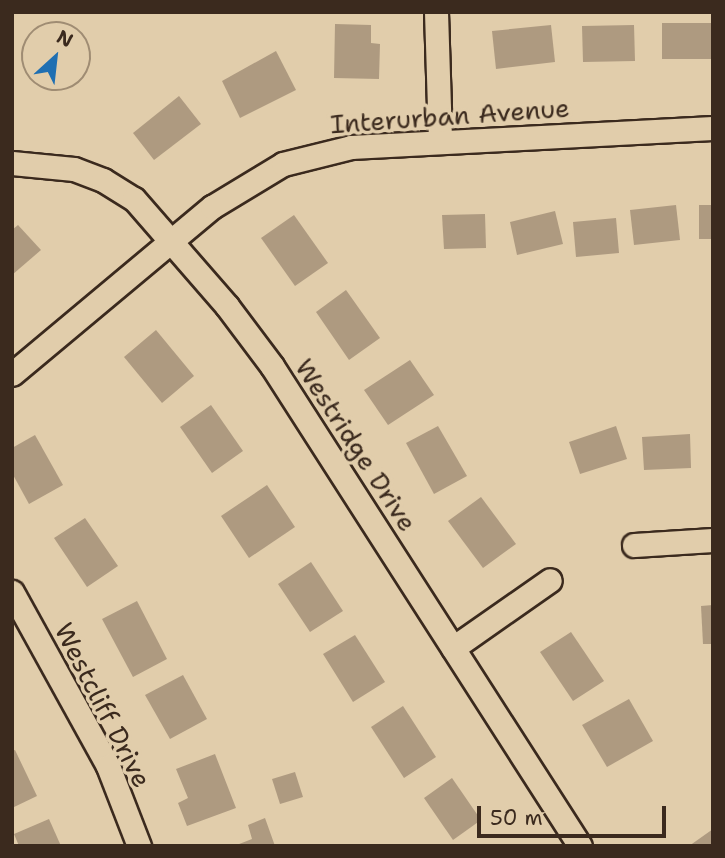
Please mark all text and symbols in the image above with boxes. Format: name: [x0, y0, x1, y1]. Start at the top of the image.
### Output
north arrow: [21, 21, 91, 91]
text: N: [52, 24, 77, 53]
street label: Interurban Avenue: [329, 92, 571, 140]
street label: Westridge Drive: [289, 353, 423, 537]
street label: Westcliff Drive: [48, 617, 158, 793]
scale bar: [480, 792, 669, 836]
text: 50 m: [490, 804, 543, 832]

